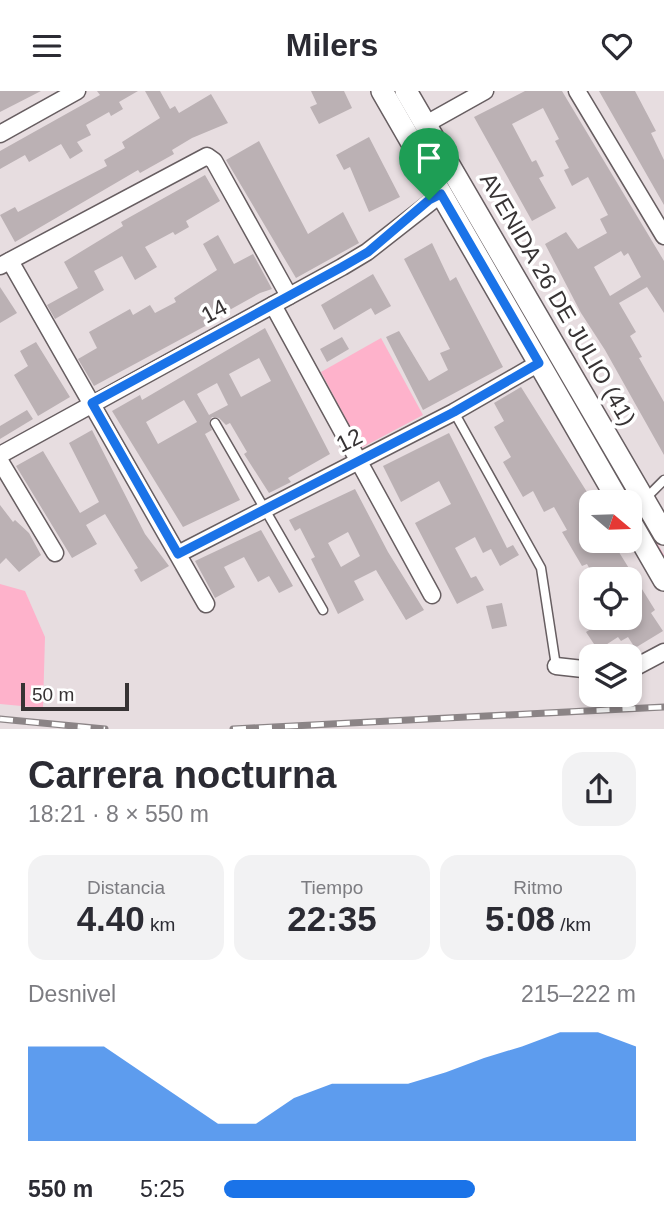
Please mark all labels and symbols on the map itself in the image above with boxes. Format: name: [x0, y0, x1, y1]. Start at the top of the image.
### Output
pin: [399, 128, 459, 200]
street label: AVENIDA 26 DE JULIO (41): [475, 168, 641, 430]
street label: 14: [197, 293, 232, 328]
street label: 12: [332, 423, 366, 457]
north arrow: [579, 490, 642, 553]
scale bar: [21, 680, 130, 711]

